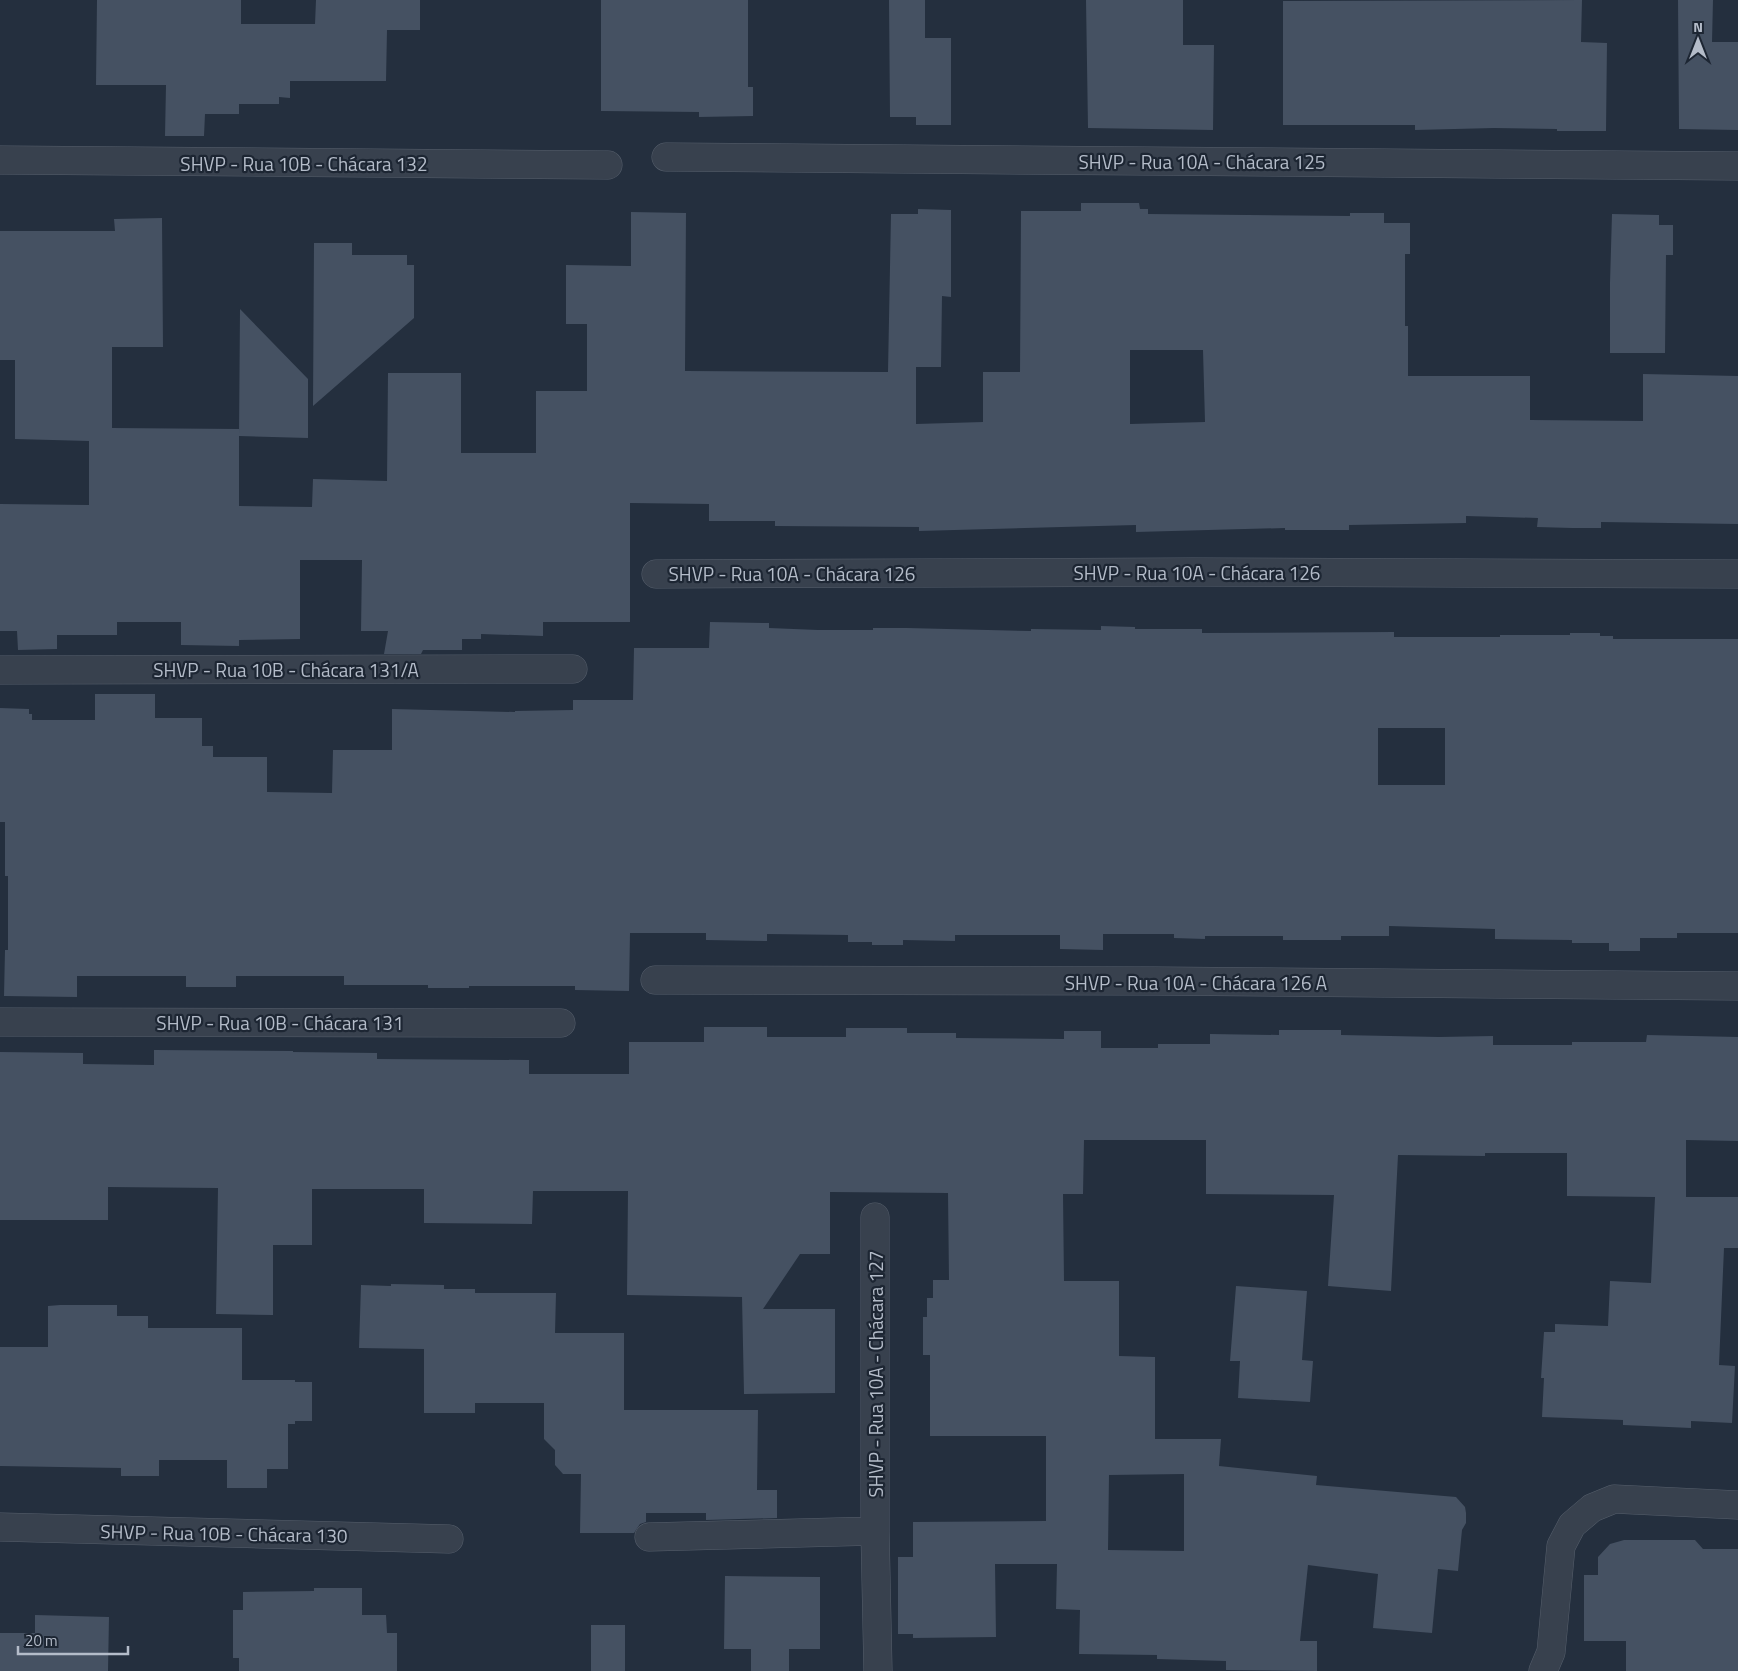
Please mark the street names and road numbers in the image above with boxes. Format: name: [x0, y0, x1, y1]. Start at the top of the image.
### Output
street label: SHVP - Rua 10A - Chácara 125: [1079, 147, 1325, 176]
street label: SHVP - Rua 10B - Chácara 132: [180, 149, 428, 178]
street label: SHVP - Rua 10A - Chácara 126: [1074, 558, 1320, 587]
street label: SHVP - Rua 10A - Chácara 126: [669, 559, 915, 588]
street label: SHVP - Rua 10B - Chácara 131/A: [153, 655, 419, 684]
street label: SHVP - Rua 10A - Chácara 126 A: [1065, 968, 1327, 997]
street label: SHVP - Rua 10B - Chácara 131: [156, 1008, 404, 1037]
street label: SHVP - Rua 10A - Chácara 127: [861, 1251, 890, 1497]
street label: SHVP - Rua 10B - Chácara 130: [100, 1516, 348, 1550]

